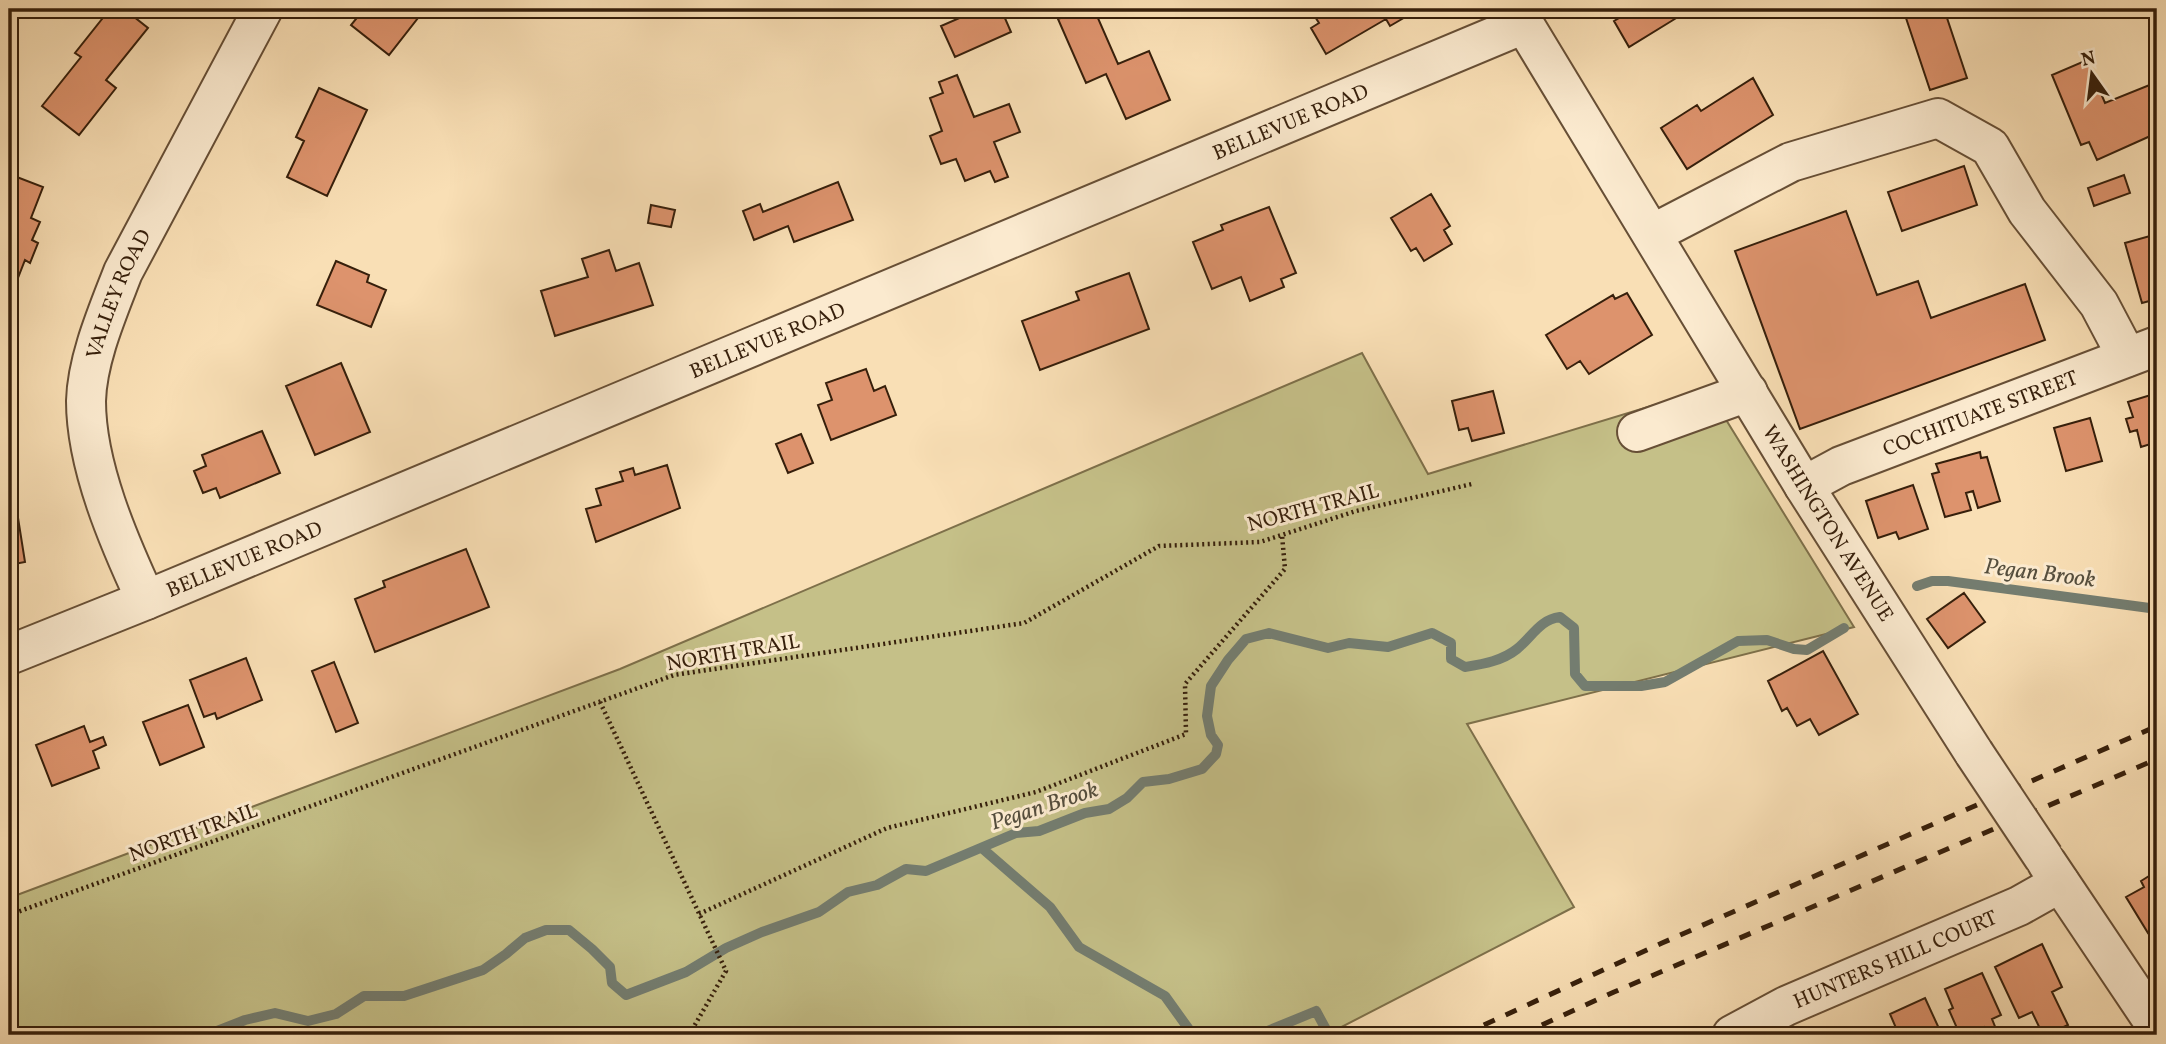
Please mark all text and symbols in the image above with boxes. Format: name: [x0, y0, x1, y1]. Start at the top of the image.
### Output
north arrow: [2058, 38, 2128, 108]
text: N: [2079, 45, 2098, 74]
street label: BELLEVUE ROAD: [1209, 78, 1373, 168]
street label: VALLEY ROAD: [80, 224, 159, 362]
street label: BELLEVUE ROAD: [686, 296, 850, 387]
street label: COCHITUATE STREET: [1879, 364, 2083, 465]
street label: WASHINGTON AVENUE: [1754, 420, 1900, 628]
street label: NORTH TRAIL: [1244, 477, 1383, 540]
street label: BELLEVUE ROAD: [162, 515, 327, 606]
water label: Pegan Brook: [1982, 551, 2098, 597]
street label: NORTH TRAIL: [664, 627, 803, 679]
water label: Pegan Brook: [986, 774, 1103, 839]
street label: NORTH TRAIL: [125, 797, 262, 870]
street label: HUNTERS HILL COURT: [1789, 904, 2002, 1017]

